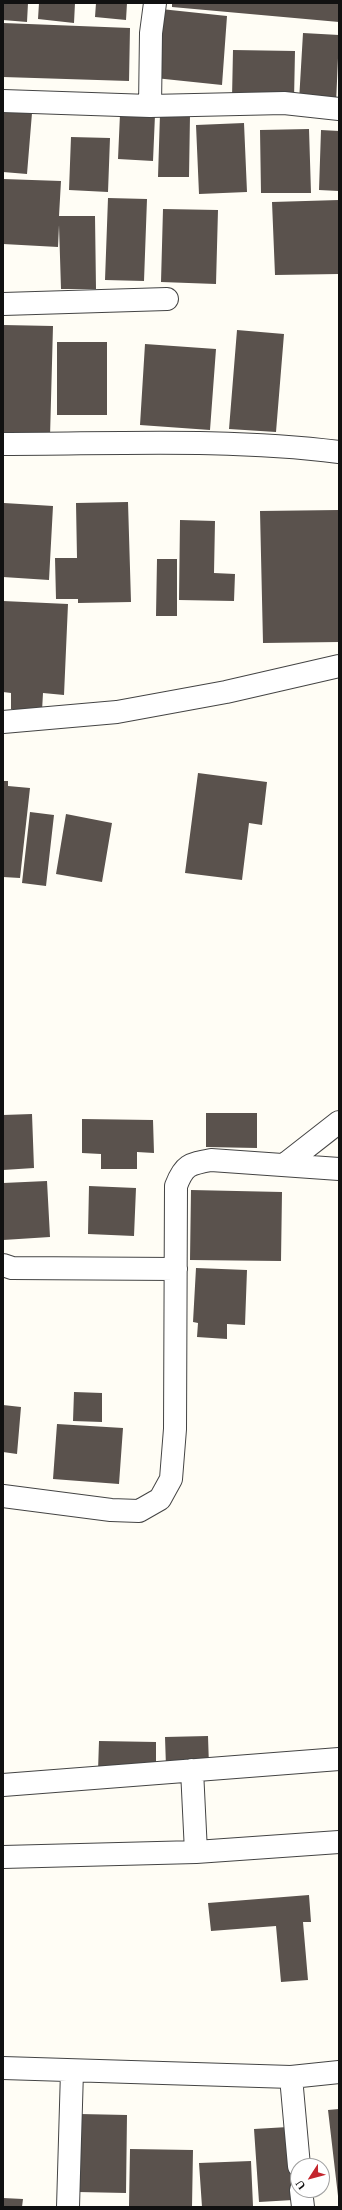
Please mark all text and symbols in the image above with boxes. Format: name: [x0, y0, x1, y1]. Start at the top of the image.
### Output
north arrow: [290, 2158, 330, 2198]
text: U: [291, 2176, 310, 2193]

